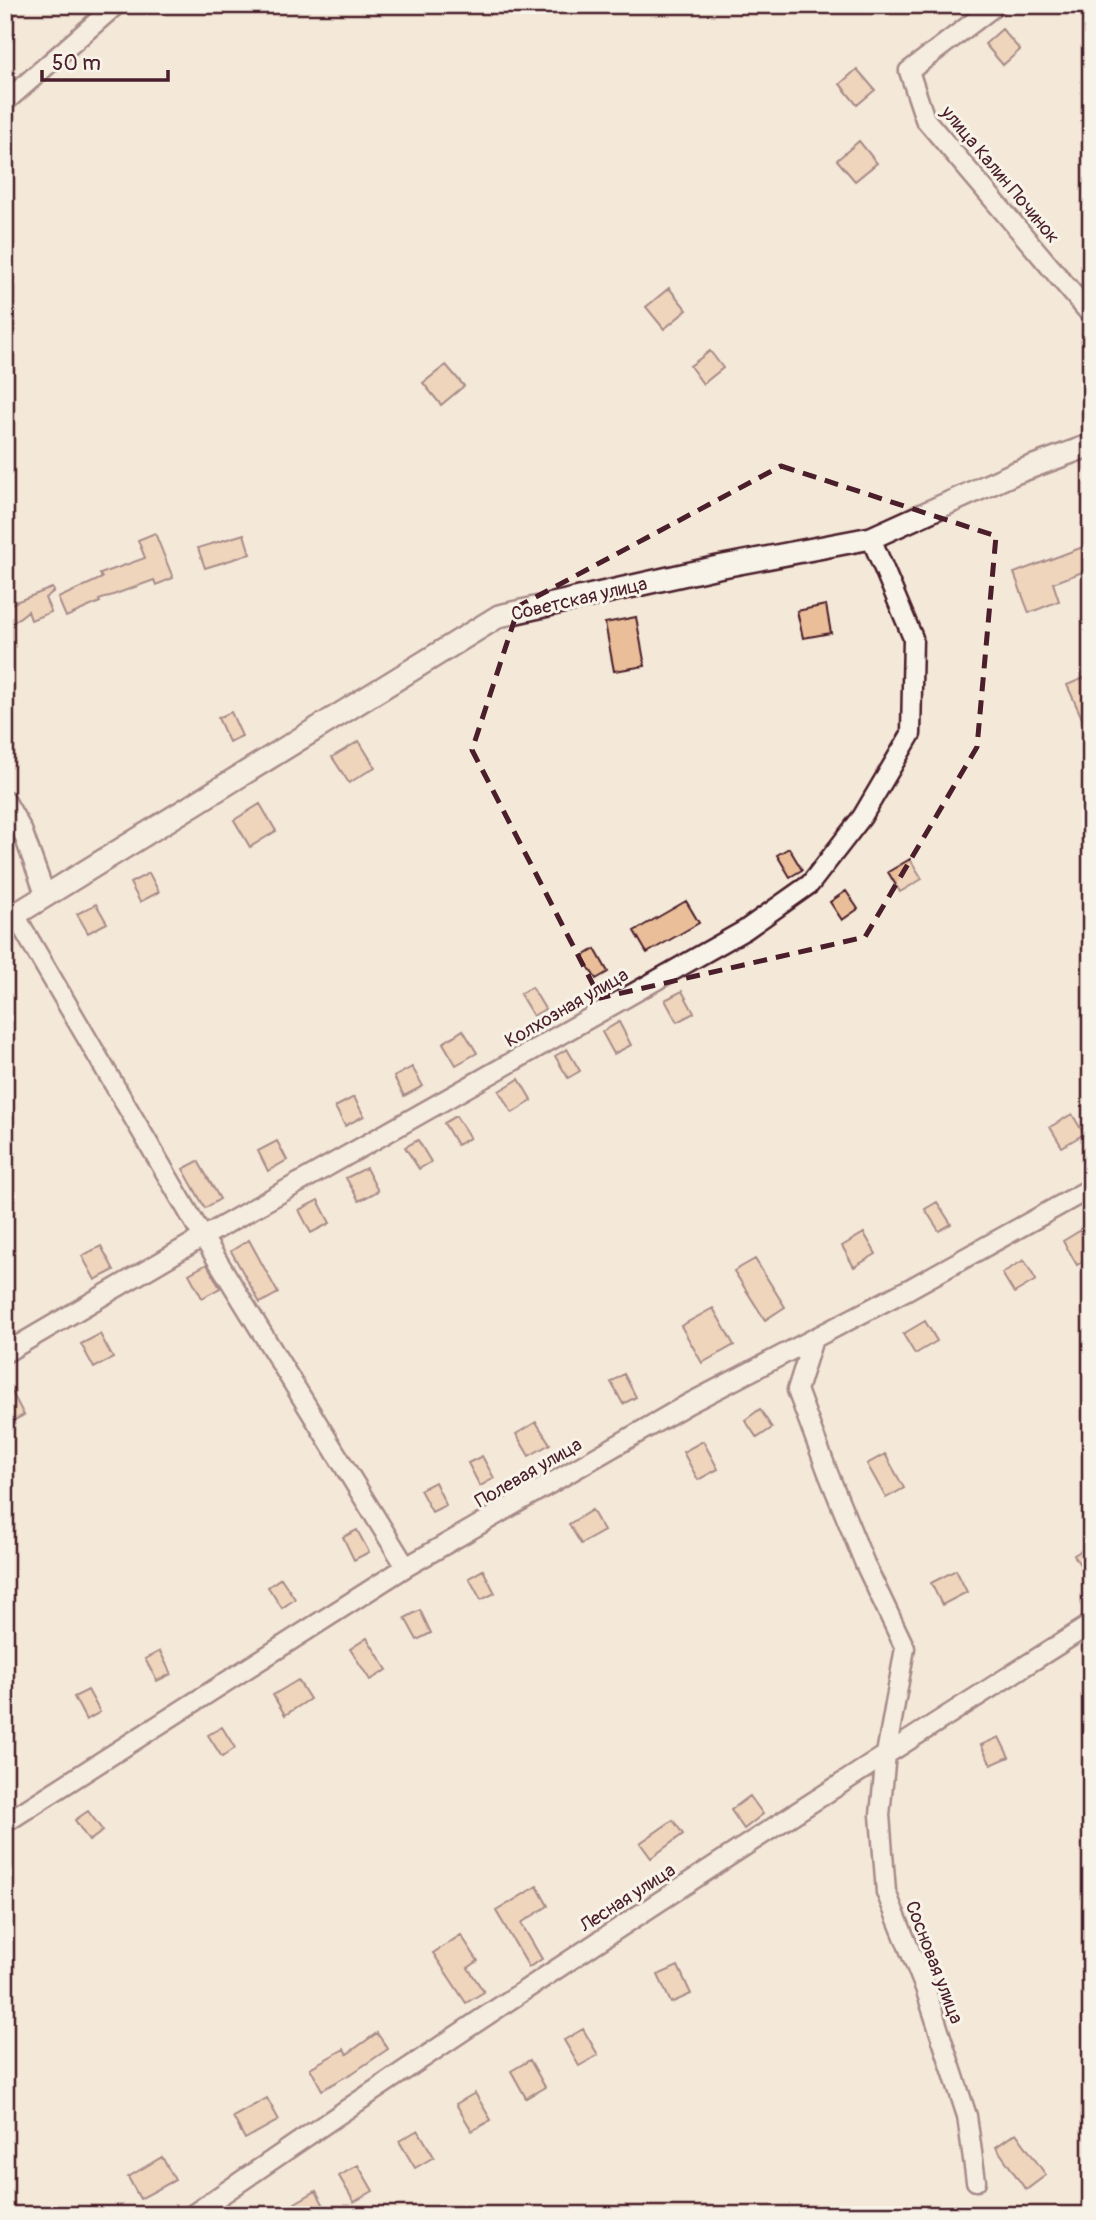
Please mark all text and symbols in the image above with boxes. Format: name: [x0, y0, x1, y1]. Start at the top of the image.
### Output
scale bar: [42, 38, 168, 82]
text: 50 m: [52, 50, 101, 77]
street label: улица Калин Починок: [935, 100, 1065, 249]
street label: Советская улица: [509, 572, 650, 626]
street label: Колхозная улица: [500, 963, 633, 1053]
street label: Полевая улица: [471, 1433, 586, 1513]
street label: Лесная улица: [574, 1858, 680, 1938]
street label: Сосновая улица: [900, 1897, 969, 2027]

